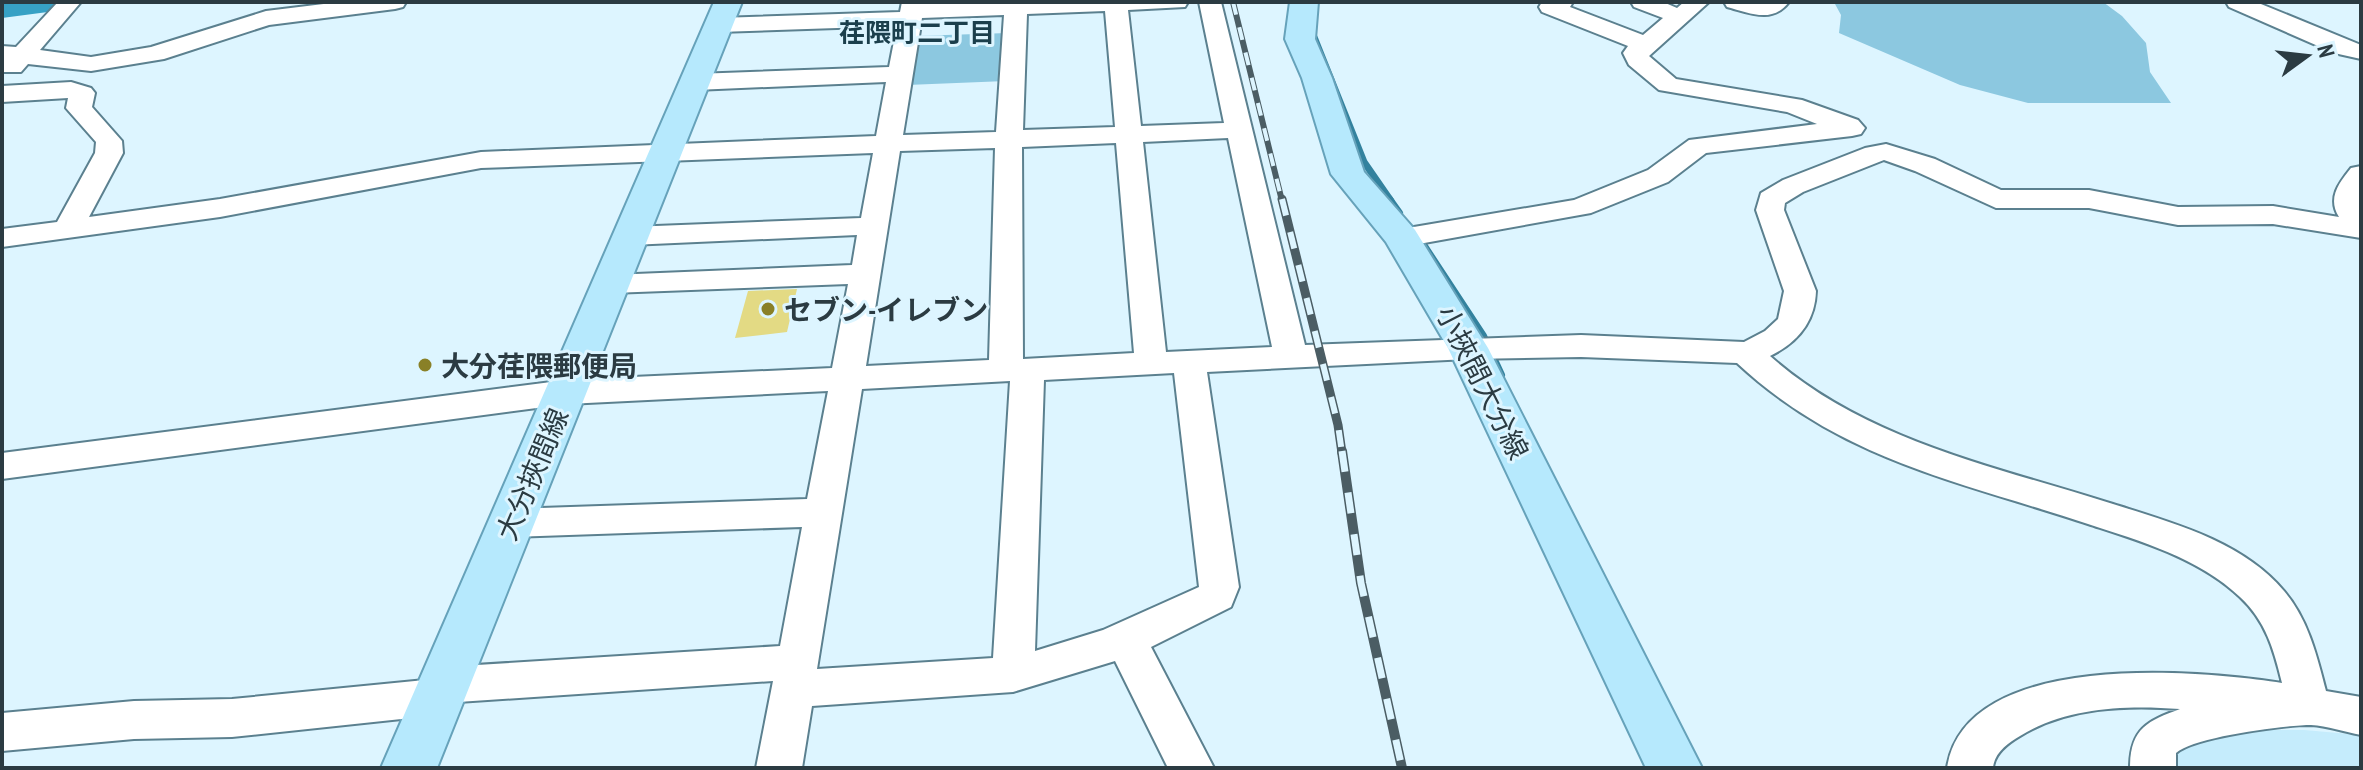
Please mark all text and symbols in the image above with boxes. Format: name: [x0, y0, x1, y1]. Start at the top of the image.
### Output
district label: 荏隈町二丁目: [839, 16, 995, 49]
north arrow: [2267, 16, 2347, 96]
text: N: [2311, 41, 2341, 60]
place label: セブン-イレブン: [784, 291, 988, 328]
street label: 小挾間大分線: [1428, 299, 1538, 465]
marker: セブン-イレブン: [759, 300, 777, 318]
place label: 大分荏隈郵便局: [441, 347, 637, 384]
marker: 大分荏隈郵便局: [416, 356, 434, 374]
street label: 大分挾間線: [488, 402, 576, 546]

